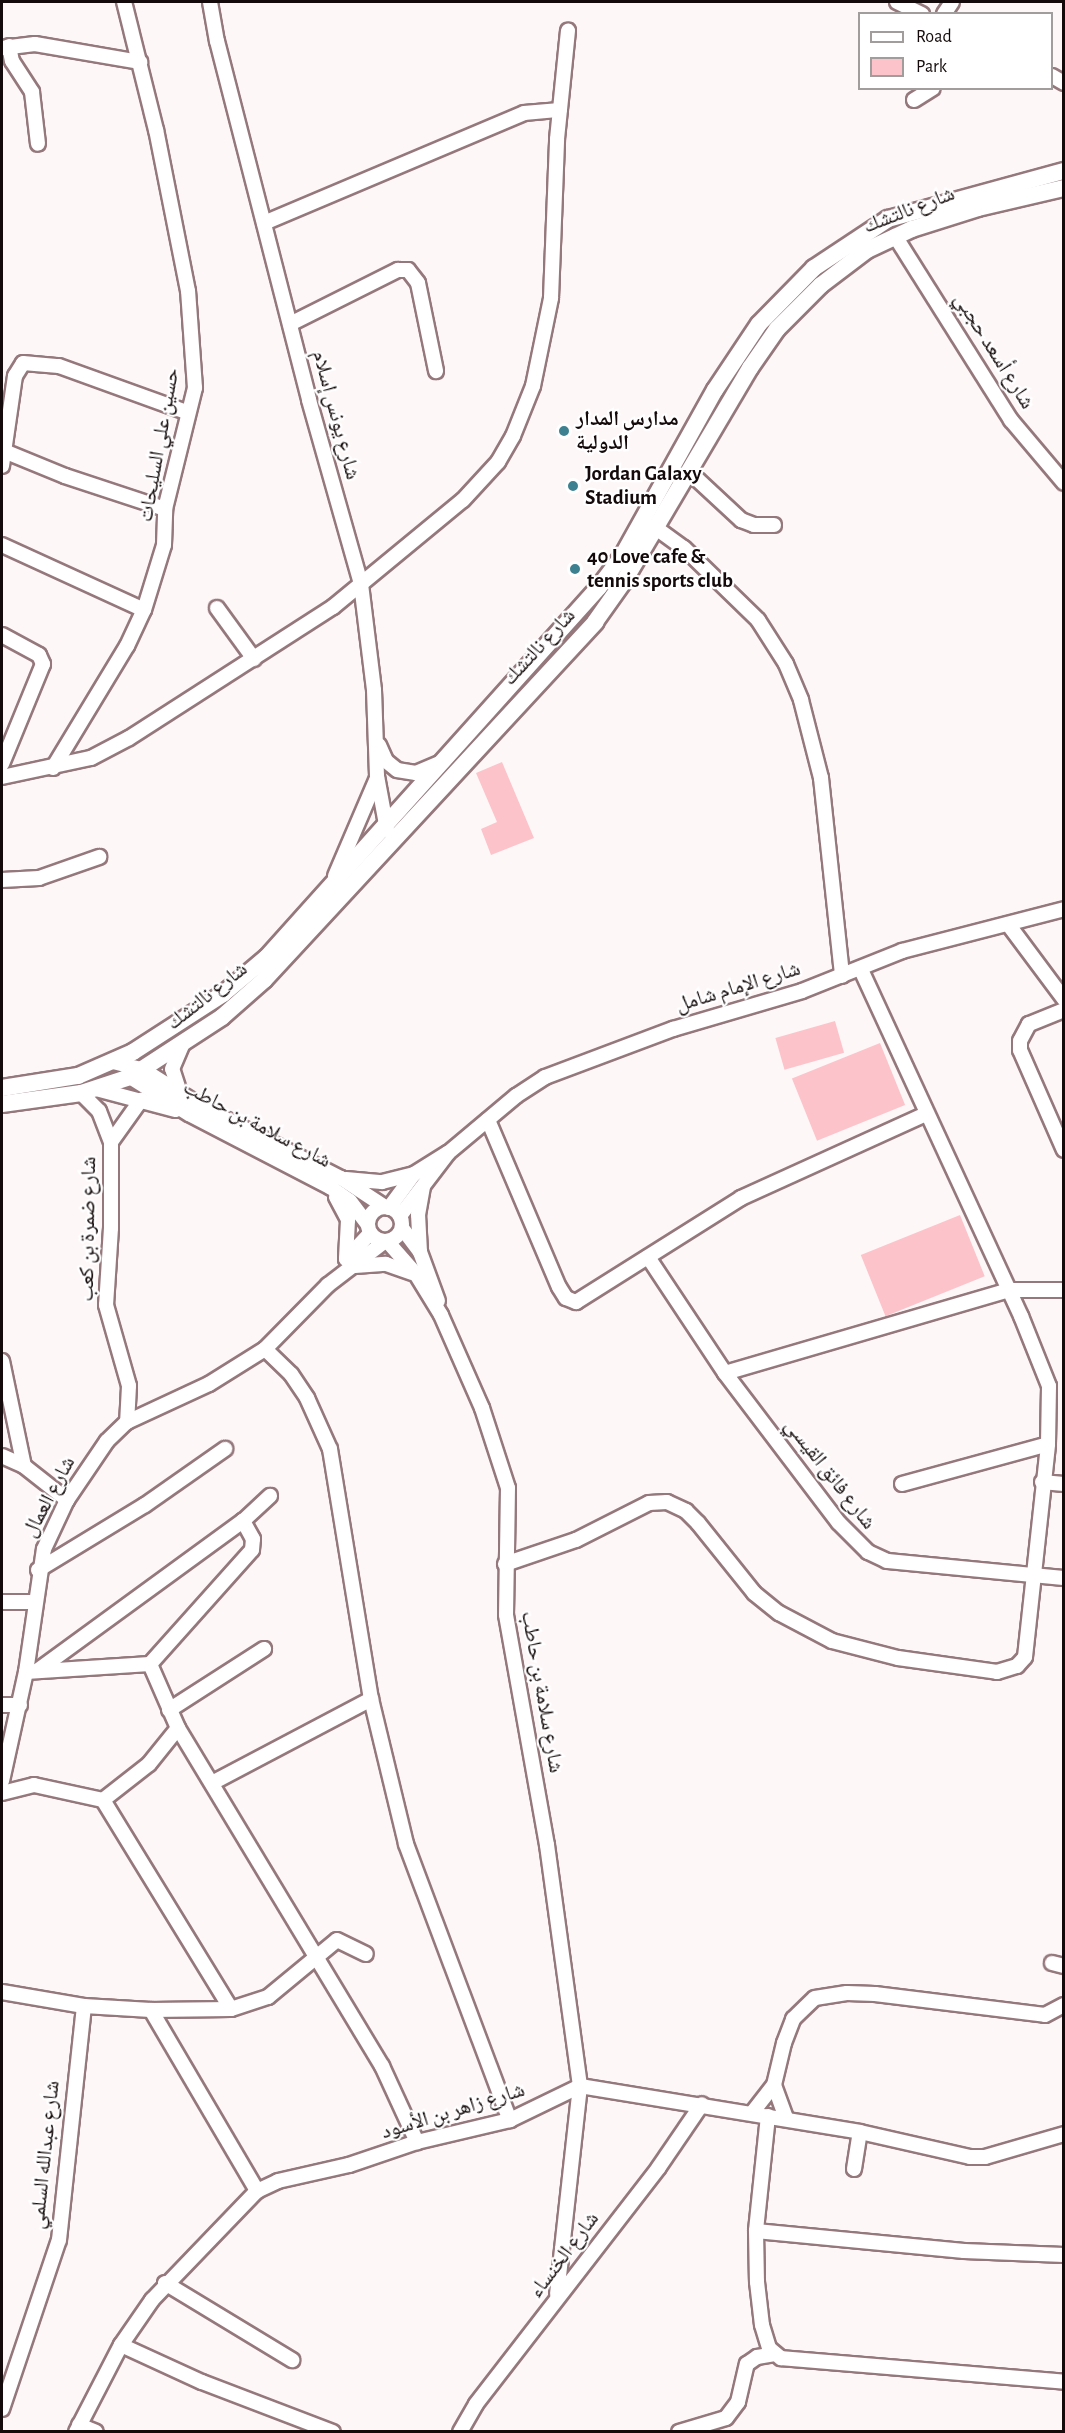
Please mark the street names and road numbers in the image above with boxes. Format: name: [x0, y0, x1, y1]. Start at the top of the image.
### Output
street label: شارع نالتشك: [860, 181, 958, 239]
street label: شارع أسعد حجبي: [948, 288, 1040, 414]
street label: شارع يونس إسلام: [307, 348, 365, 482]
street label: حسين علي السليحات: [133, 366, 185, 524]
street label: شارع نالتشك: [497, 603, 581, 691]
street label: شارع الإمام شامل: [673, 956, 803, 1018]
street label: شارع نالتشك: [161, 957, 253, 1035]
street label: شارع سلامة بن حاطب: [179, 1074, 335, 1174]
street label: شارع ضمرة بن كعب: [74, 1156, 102, 1302]
street label: شارع فائق القيسي: [779, 1414, 881, 1534]
street label: شارع العمال: [17, 1452, 81, 1542]
street label: شارع سلامة بن حاطب: [515, 1609, 569, 1775]
street label: شارع زاهر بن الأسود: [378, 2077, 528, 2145]
street label: شارع عبدالله السلمي: [25, 2079, 65, 2231]
street label: شارع الخنساء: [523, 2207, 605, 2303]

